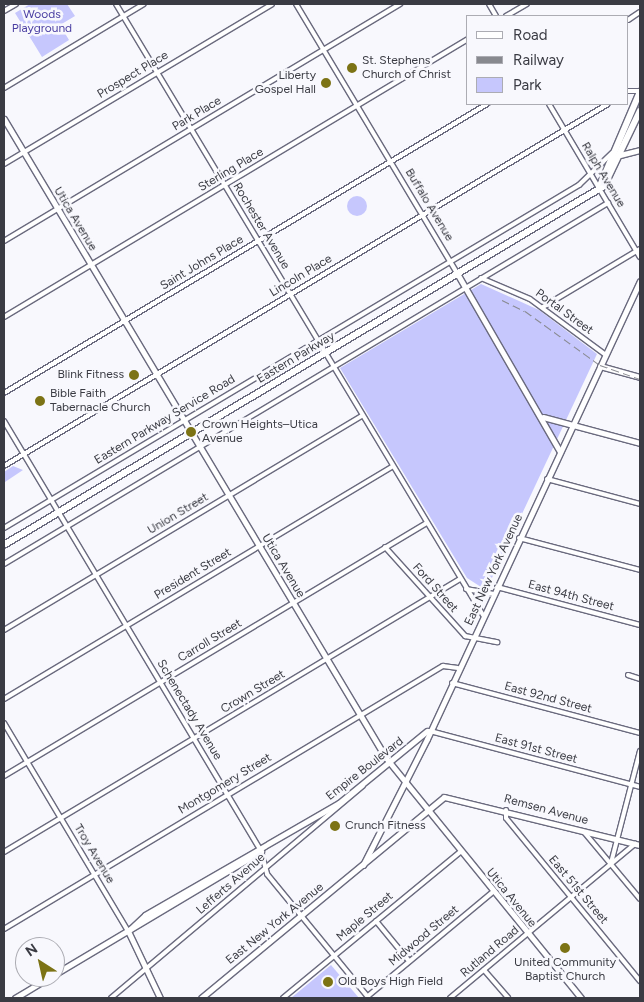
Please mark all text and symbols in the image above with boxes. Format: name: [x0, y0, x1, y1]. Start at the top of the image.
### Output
park label: Woods Playground: [12, 8, 72, 36]
legend: [467, 15, 629, 105]
text: Road: [513, 26, 548, 44]
street label: Prospect Place: [95, 48, 171, 102]
text: Railway: [513, 51, 564, 69]
place label: St. Stephens Church of Christ: [362, 54, 451, 82]
marker: St. Stephens Church of Christ: [346, 62, 358, 74]
place label: Liberty Gospel Hall: [255, 69, 316, 97]
text: Park: [513, 76, 542, 94]
marker: Liberty Gospel Hall: [320, 77, 332, 89]
street label: Park Place: [170, 94, 224, 134]
street label: Ralph Avenue: [578, 140, 628, 210]
street label: Sterling Place: [196, 145, 266, 195]
street label: Buffalo Avenue: [402, 166, 456, 244]
street label: Rochester Avenue: [229, 180, 293, 272]
street label: Utica Avenue: [50, 184, 100, 254]
street label: Saint Johns Place: [158, 233, 246, 293]
street label: Lincoln Place: [267, 252, 335, 300]
street label: Portal Street: [532, 286, 596, 338]
street label: Eastern Parkway: [255, 329, 337, 387]
place label: Blink Fitness: [58, 368, 124, 382]
marker: Blink Fitness: [128, 369, 140, 381]
street label: Eastern Parkway Service Road: [92, 372, 238, 468]
place label: Bible Faith Tabernacle Church: [50, 387, 150, 415]
marker: Bible Faith Tabernacle Church: [34, 395, 46, 407]
place label: Crown Heights–Utica Avenue: [202, 418, 318, 446]
marker: Crown Heights–Utica Avenue: [184, 425, 198, 439]
street label: Union Street: [145, 490, 211, 538]
street label: East New York Avenue: [462, 512, 526, 628]
street label: Utica Avenue: [258, 531, 308, 601]
street label: President Street: [152, 545, 234, 603]
street label: Ford Street: [409, 560, 461, 616]
street label: East 94th Street: [526, 578, 616, 614]
street label: Carroll Street: [176, 616, 244, 666]
street label: Schenectady Avenue: [153, 657, 225, 763]
street label: Crown Street: [218, 667, 288, 717]
street label: East 92nd Street: [503, 679, 593, 717]
street label: East 91st Street: [493, 731, 579, 767]
street label: Empire Boulevard: [323, 734, 407, 804]
street label: Montgomery Street: [176, 751, 274, 817]
street label: Remsen Avenue: [502, 792, 590, 828]
place label: Crunch Fitness: [345, 819, 426, 833]
marker: Crunch Fitness: [329, 820, 341, 832]
street label: Troy Avenue: [71, 822, 117, 886]
street label: Lefferts Avenue: [194, 850, 268, 918]
street label: East 51st Street: [545, 853, 611, 927]
street label: Utica Avenue: [483, 866, 539, 930]
street label: East New York Avenue: [223, 880, 327, 968]
street label: Maple Street: [334, 889, 396, 945]
street label: Midwood Street: [386, 903, 462, 969]
street label: Rutland Road: [458, 923, 522, 981]
north arrow: [15, 937, 65, 987]
text: N: [22, 940, 41, 960]
marker: United Community Baptist Church: [559, 942, 571, 954]
place label: United Community Baptist Church: [514, 956, 616, 984]
place label: Old Boys High Field: [338, 975, 443, 989]
marker: Old Boys High Field: [322, 976, 334, 988]

